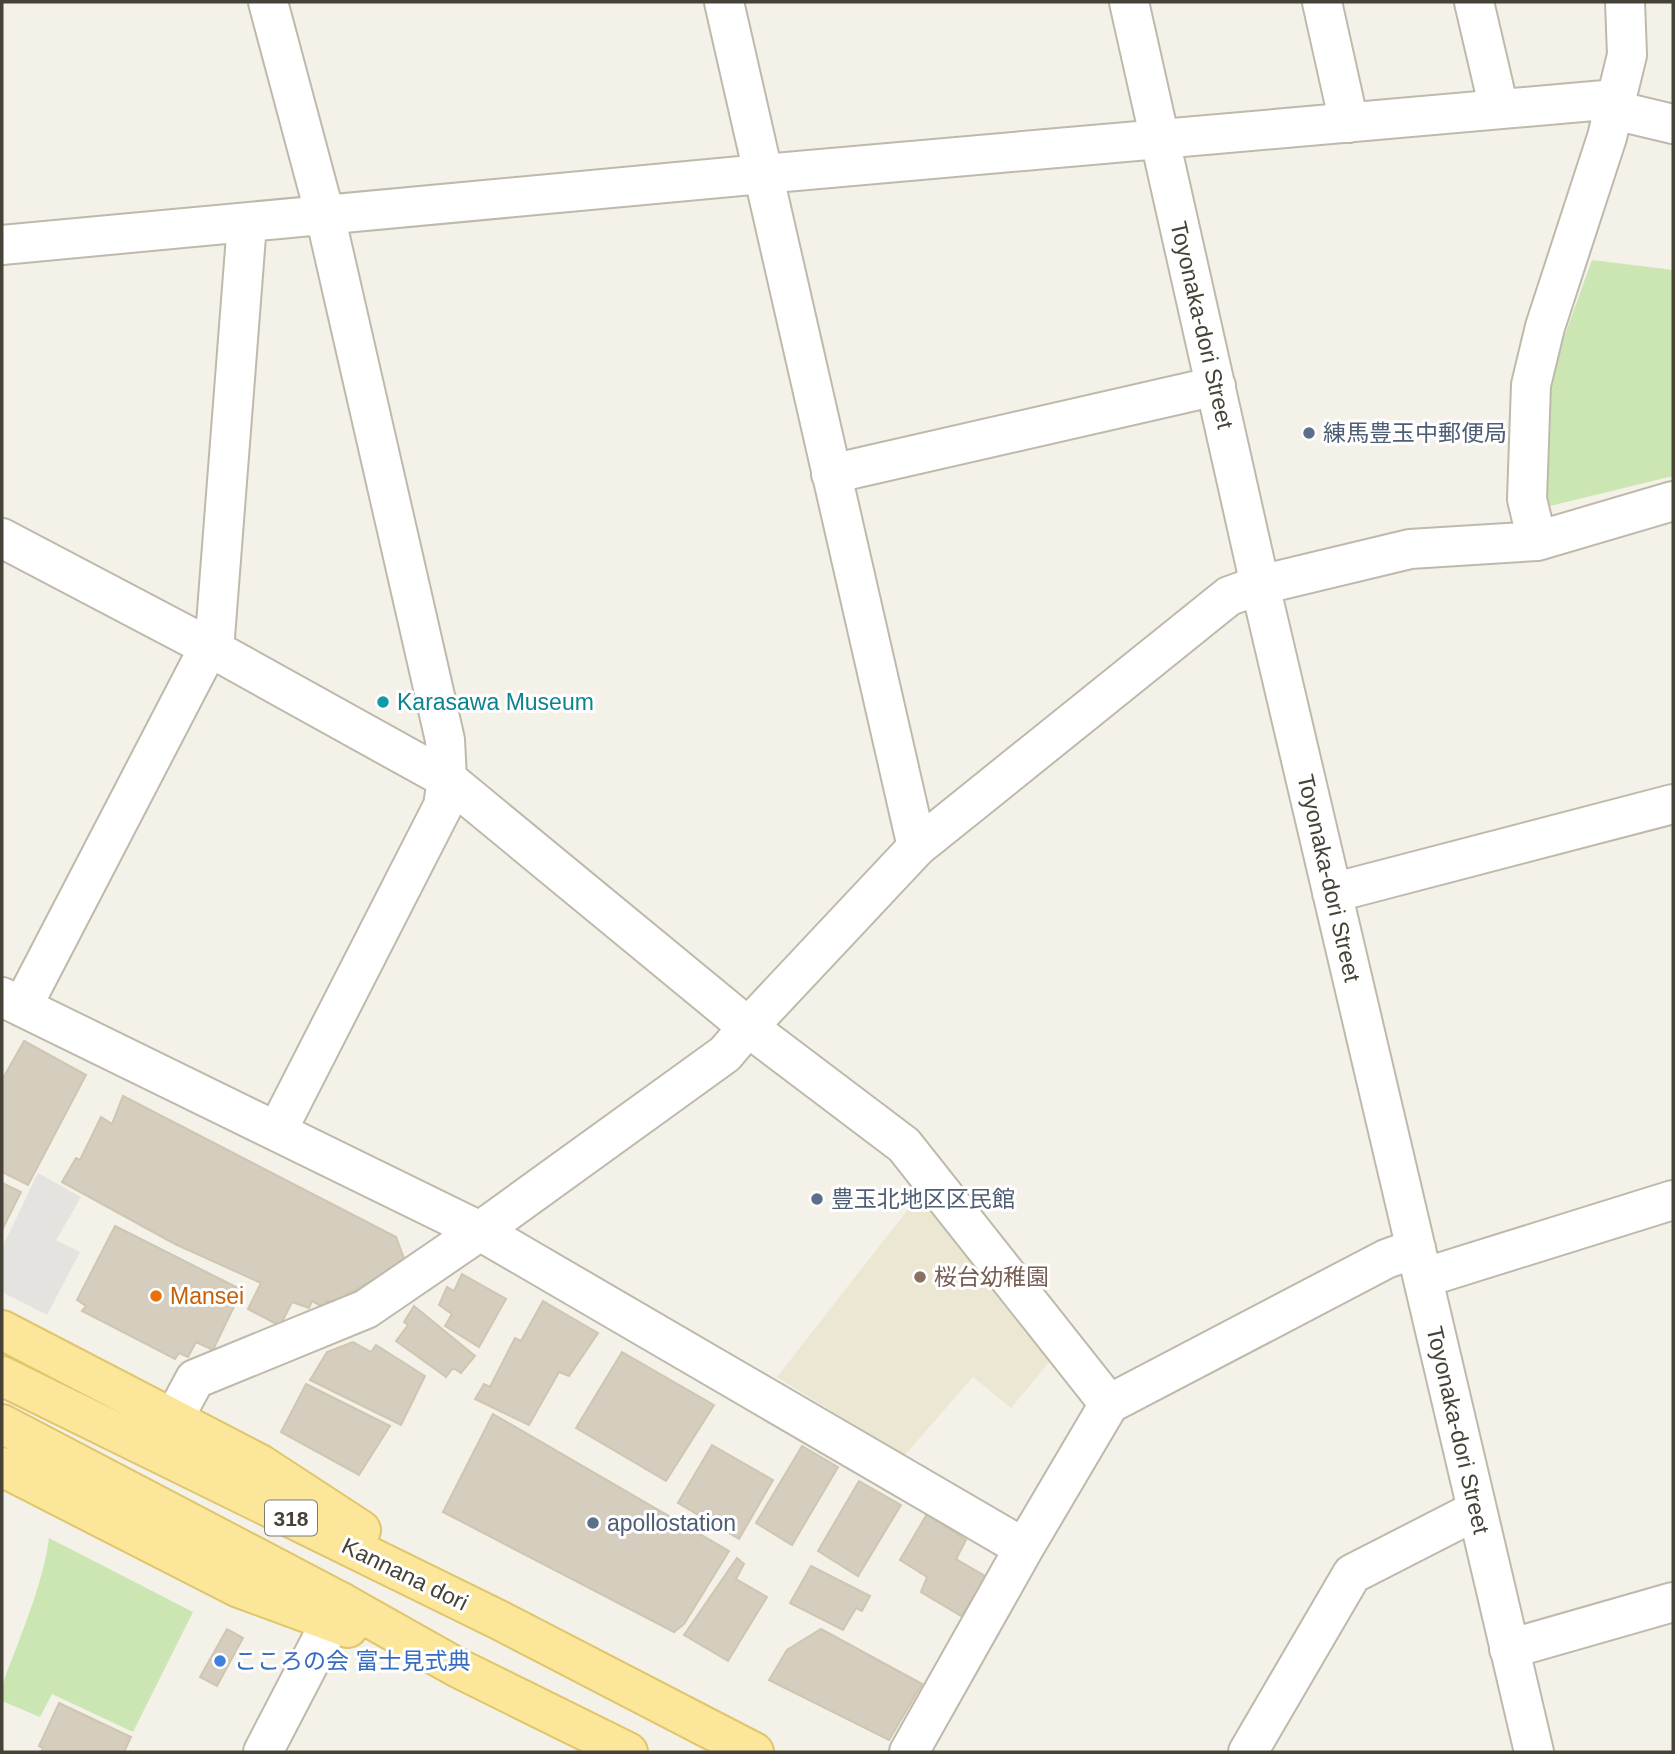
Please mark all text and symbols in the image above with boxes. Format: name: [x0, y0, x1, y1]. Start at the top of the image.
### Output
street label: Toyonaka-dori Street: [1165, 219, 1239, 432]
place label: 練馬豊玉中郵便局: [1323, 420, 1507, 446]
marker: 練馬豊玉中郵便局: [1301, 425, 1317, 441]
place label: Karasawa Museum: [397, 689, 594, 715]
marker: Karasawa Museum: [375, 694, 391, 710]
street label: Toyonaka-dori Street: [1292, 772, 1366, 985]
place label: 豊玉北地区区民館: [831, 1186, 1015, 1212]
marker: 豊玉北地区区民館: [809, 1191, 825, 1207]
place label: 桜台幼稚園: [934, 1264, 1049, 1290]
marker: 桜台幼稚園: [912, 1269, 928, 1285]
place label: Mansei: [170, 1283, 244, 1309]
marker: Mansei: [148, 1288, 164, 1304]
street label: Toyonaka-dori Street: [1421, 1324, 1495, 1537]
road number: 318: [265, 1500, 317, 1536]
place label: apollostation: [607, 1510, 736, 1536]
marker: apollostation: [585, 1515, 601, 1531]
street label: Kannana dori: [338, 1532, 472, 1616]
place label: こころの会 富士見式典: [234, 1648, 470, 1674]
marker: こころの会 富士見式典: [212, 1653, 228, 1669]

